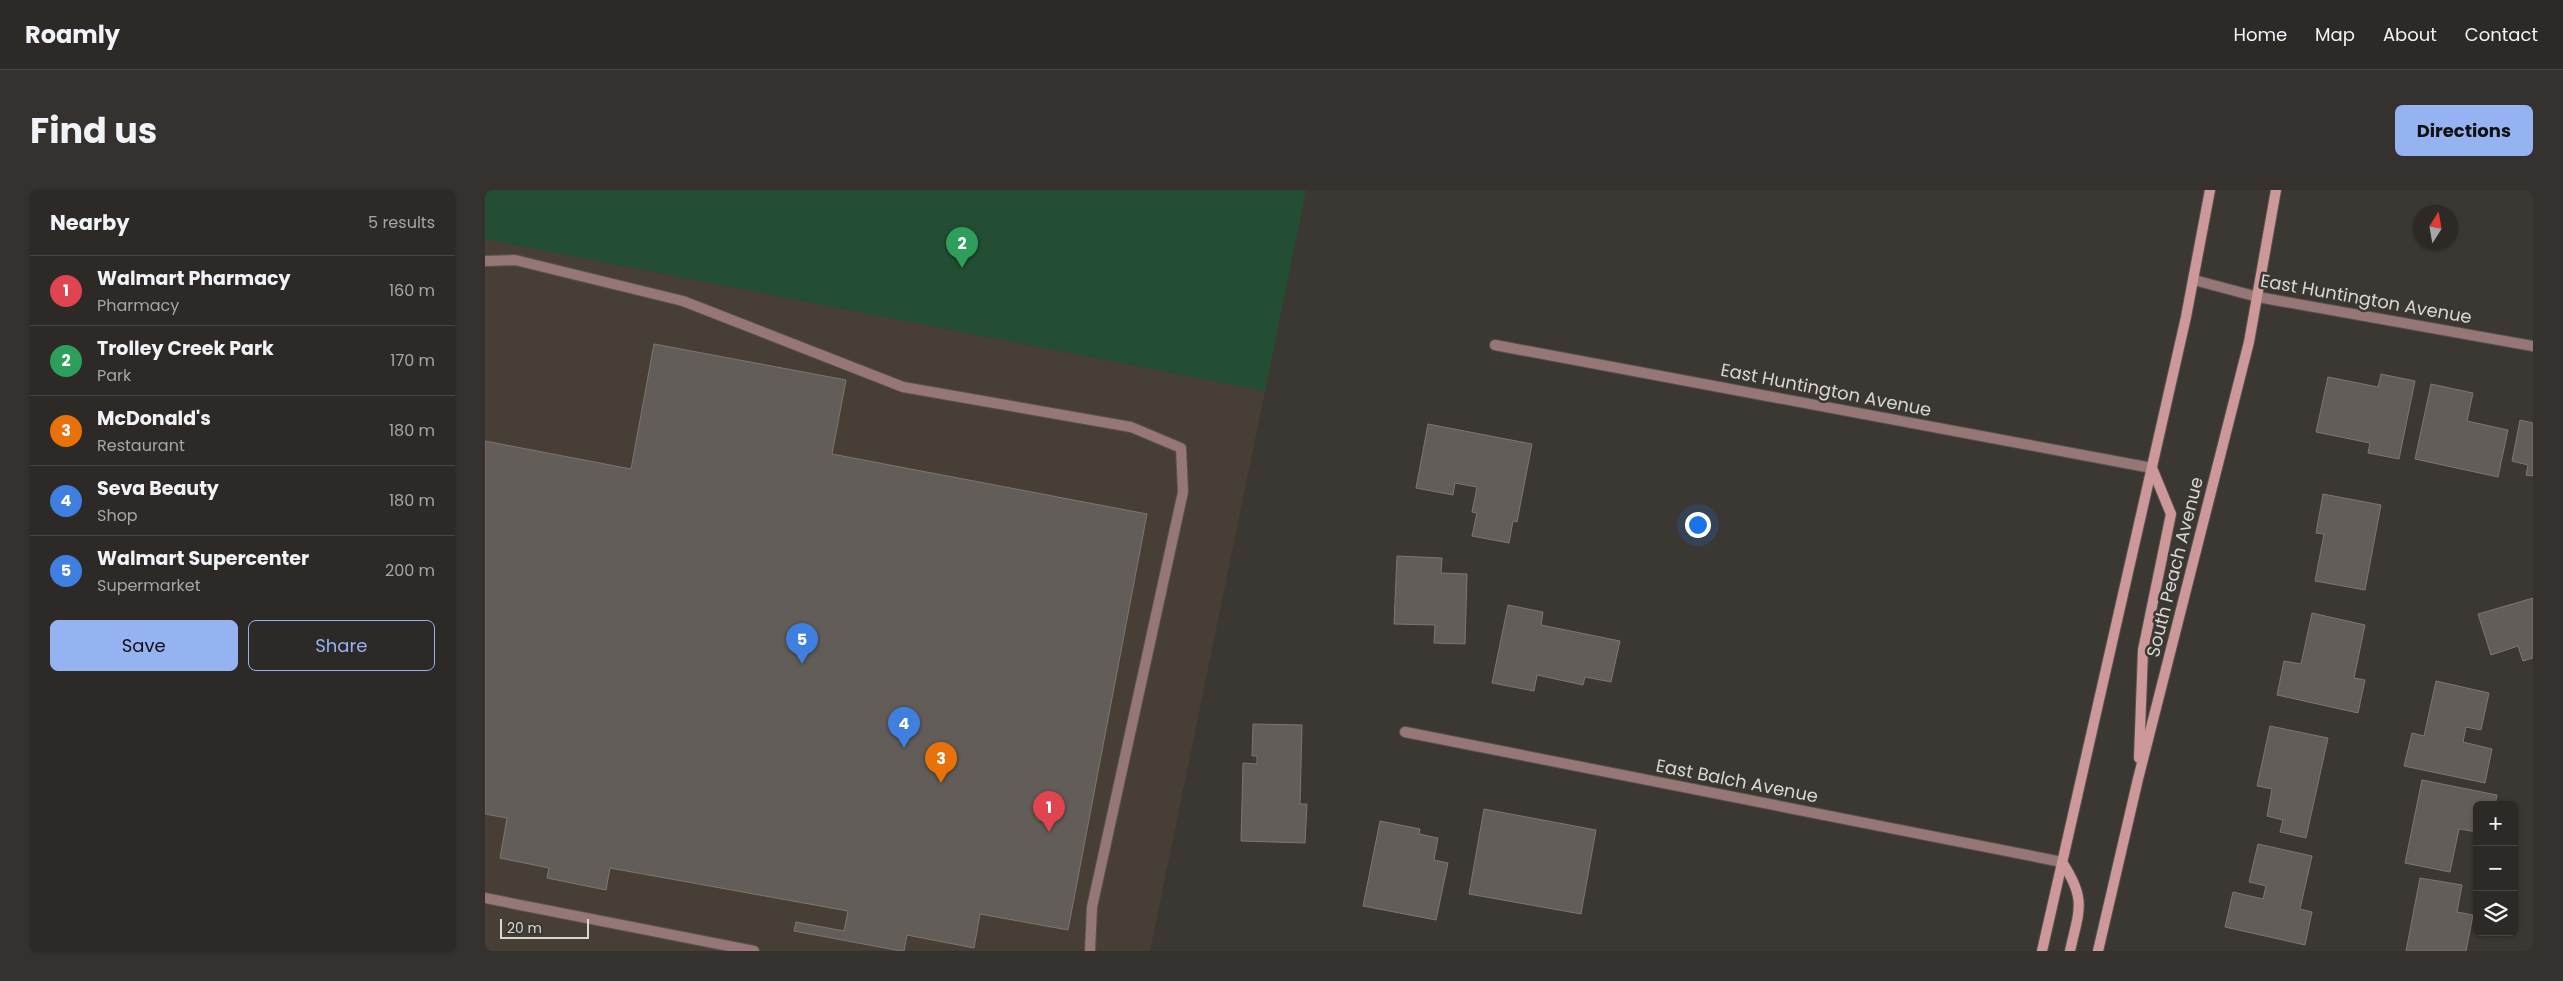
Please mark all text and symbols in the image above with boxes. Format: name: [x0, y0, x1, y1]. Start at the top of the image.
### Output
text: Roamly: [25, 18, 120, 51]
text: Home: [2233, 22, 2287, 47]
text: Map: [2315, 22, 2355, 47]
text: About: [2383, 22, 2437, 47]
text: Contact: [2465, 22, 2538, 47]
button: Directions: [2395, 105, 2533, 156]
text: Find us: [30, 106, 157, 155]
north arrow: [2413, 205, 2458, 250]
text: Nearby: [50, 208, 130, 237]
text: 5 results: [368, 211, 435, 234]
pin: 2: [946, 227, 978, 268]
text: Walmart Pharmacy: [97, 265, 291, 292]
street label: East Huntington Avenue: [2258, 268, 2474, 329]
text: 1: [63, 279, 69, 302]
text: 160 m: [389, 279, 435, 302]
text: Pharmacy: [97, 294, 179, 317]
text: Trolley Creek Park: [97, 335, 274, 362]
text: 2: [61, 349, 71, 372]
text: 170 m: [390, 349, 435, 372]
street label: East Huntington Avenue: [1719, 357, 1934, 422]
text: Park: [97, 364, 131, 387]
text: McDonald's: [97, 405, 211, 432]
text: 3: [61, 419, 71, 442]
text: 180 m: [389, 419, 435, 442]
text: Restaurant: [97, 434, 185, 457]
street label: South Peach Avenue: [2140, 474, 2209, 660]
text: Seva Beauty: [97, 475, 219, 502]
text: 4: [61, 489, 71, 512]
text: 180 m: [389, 489, 435, 512]
text: Shop: [97, 504, 138, 527]
your location: [1685, 512, 1711, 538]
text: Walmart Supercenter: [97, 545, 309, 572]
text: 5: [61, 559, 71, 582]
text: 200 m: [385, 559, 435, 582]
text: Supermarket: [97, 574, 201, 597]
button: Save: [50, 620, 238, 671]
button: Share: [248, 620, 435, 671]
pin: 5: [786, 623, 818, 664]
pin: 4: [888, 707, 920, 748]
pin: 3: [925, 742, 957, 783]
street label: East Balch Avenue: [1654, 753, 1820, 808]
pin: 1: [1033, 791, 1065, 832]
map controls: [2473, 801, 2518, 936]
button: +: [2473, 801, 2518, 846]
button: −: [2473, 846, 2518, 891]
button: layers: [2473, 891, 2518, 936]
scale bar: [500, 916, 589, 939]
text: 20 m: [507, 918, 542, 938]

